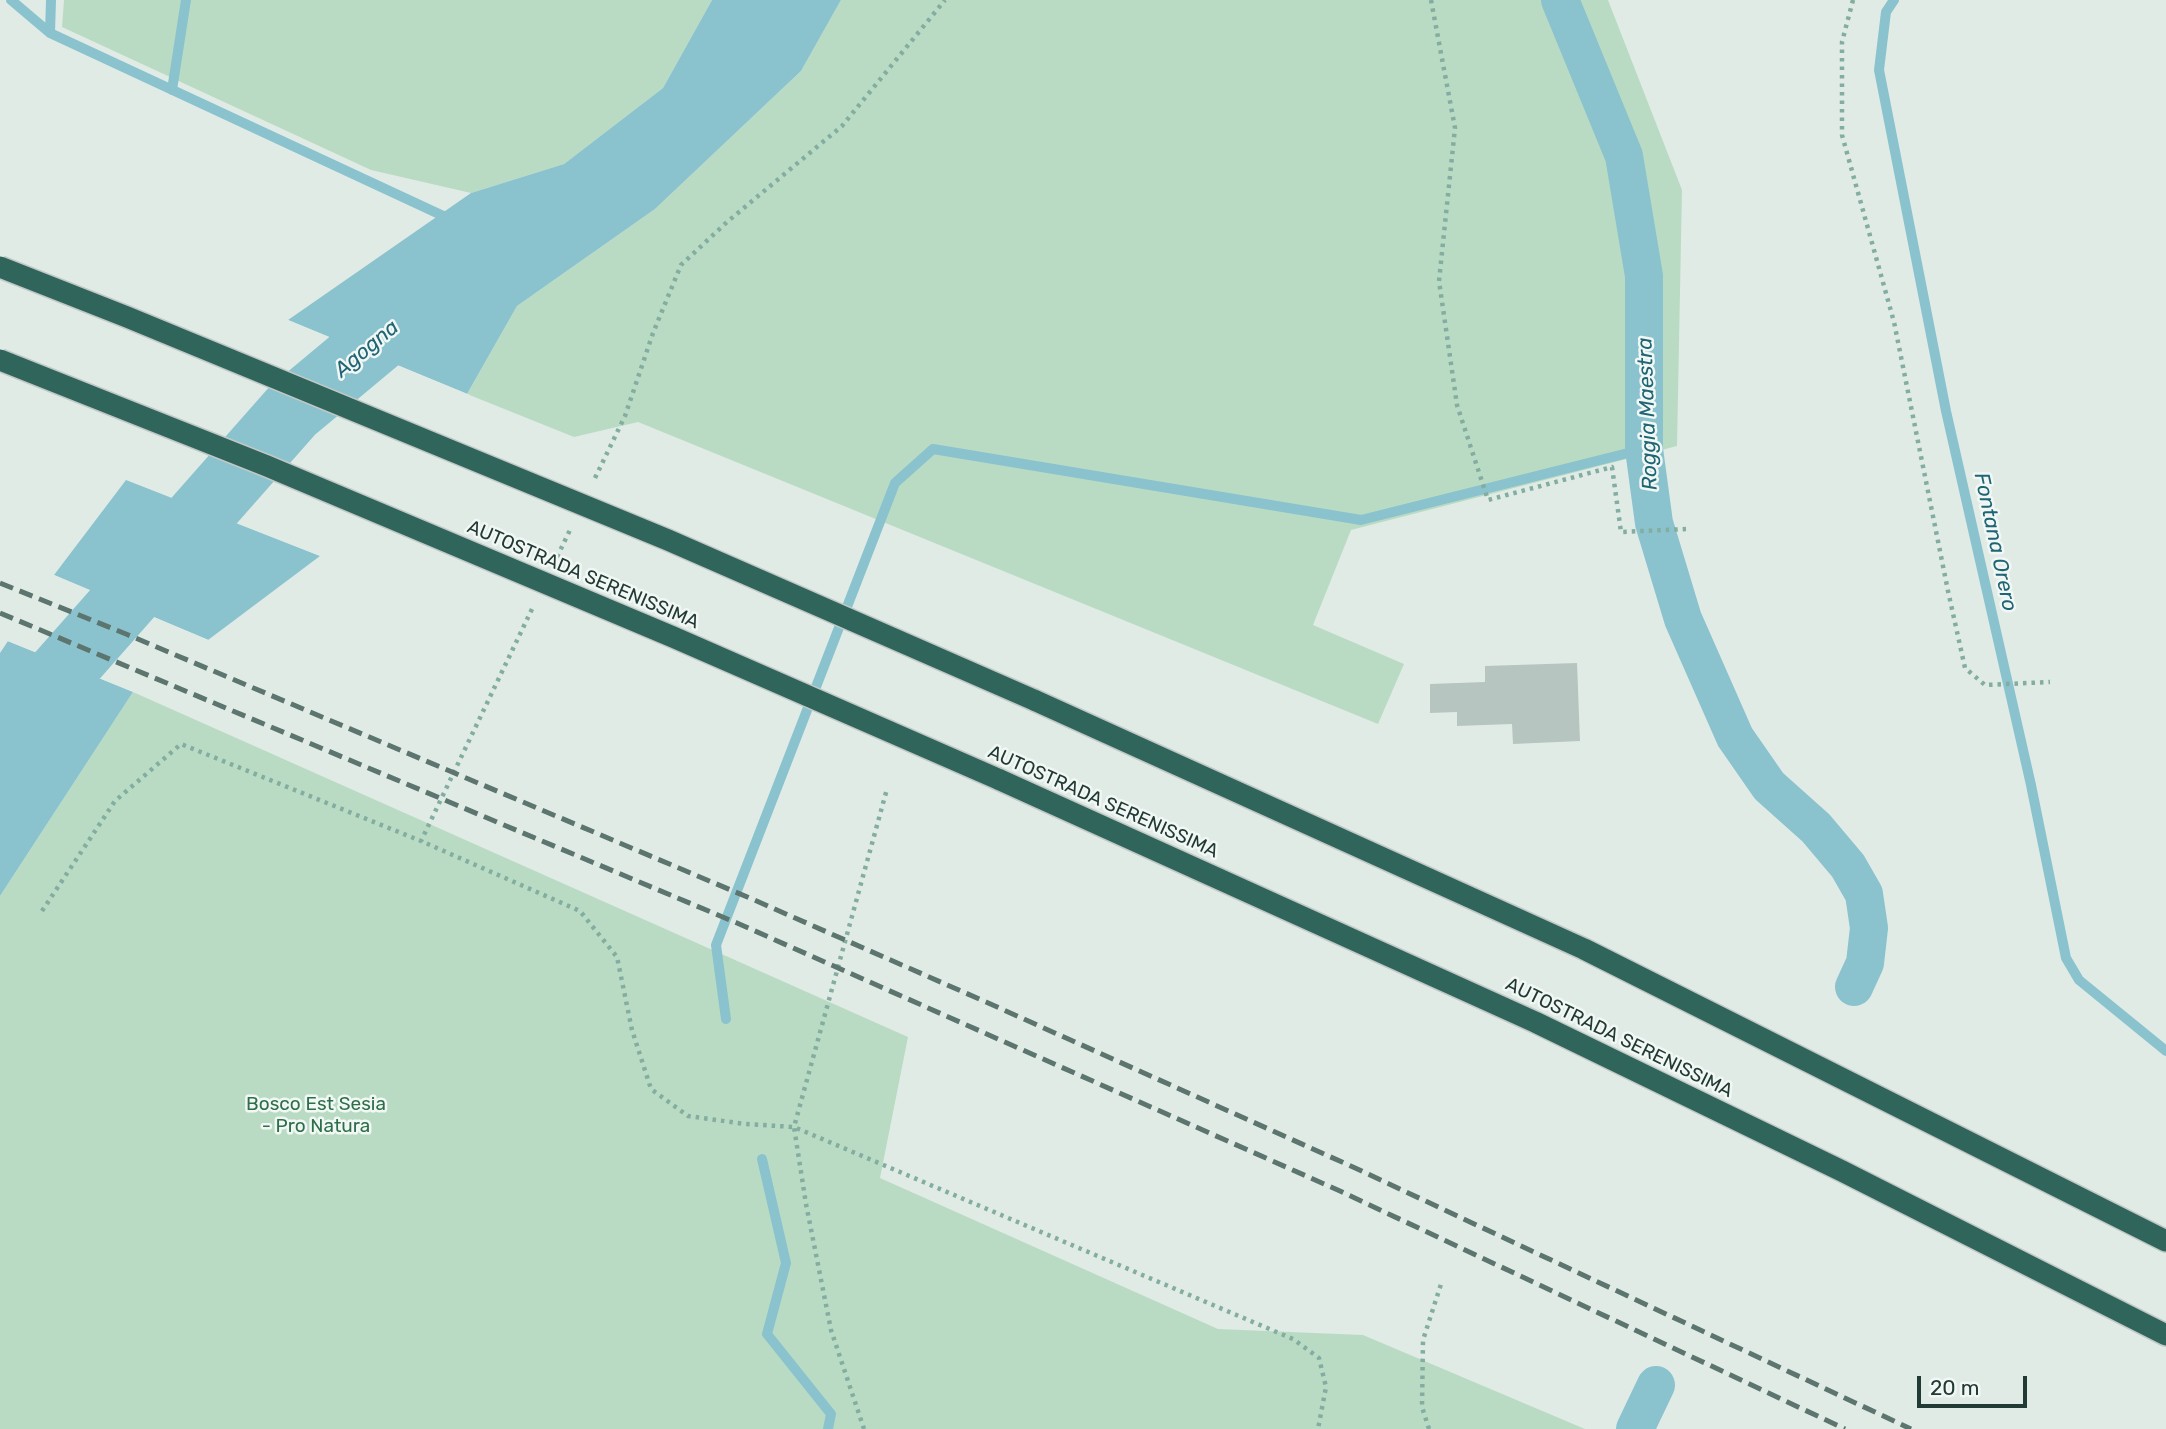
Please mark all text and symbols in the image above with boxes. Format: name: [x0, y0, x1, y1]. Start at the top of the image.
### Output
water label: Agogna: [330, 315, 404, 383]
water label: Roggia Maestra: [1633, 337, 1663, 491]
water label: Fontana Orero: [1968, 470, 2022, 614]
street label: AUTOSTRADA SERENISSIMA: [464, 516, 702, 634]
street label: AUTOSTRADA SERENISSIMA: [984, 741, 1222, 863]
street label: AUTOSTRADA SERENISSIMA: [1502, 973, 1736, 1103]
park label: Bosco Est Sesia - Pro Natura: [246, 1094, 386, 1138]
scale bar: [1921, 1362, 2031, 1406]
text: 20 m: [1930, 1375, 1979, 1400]

